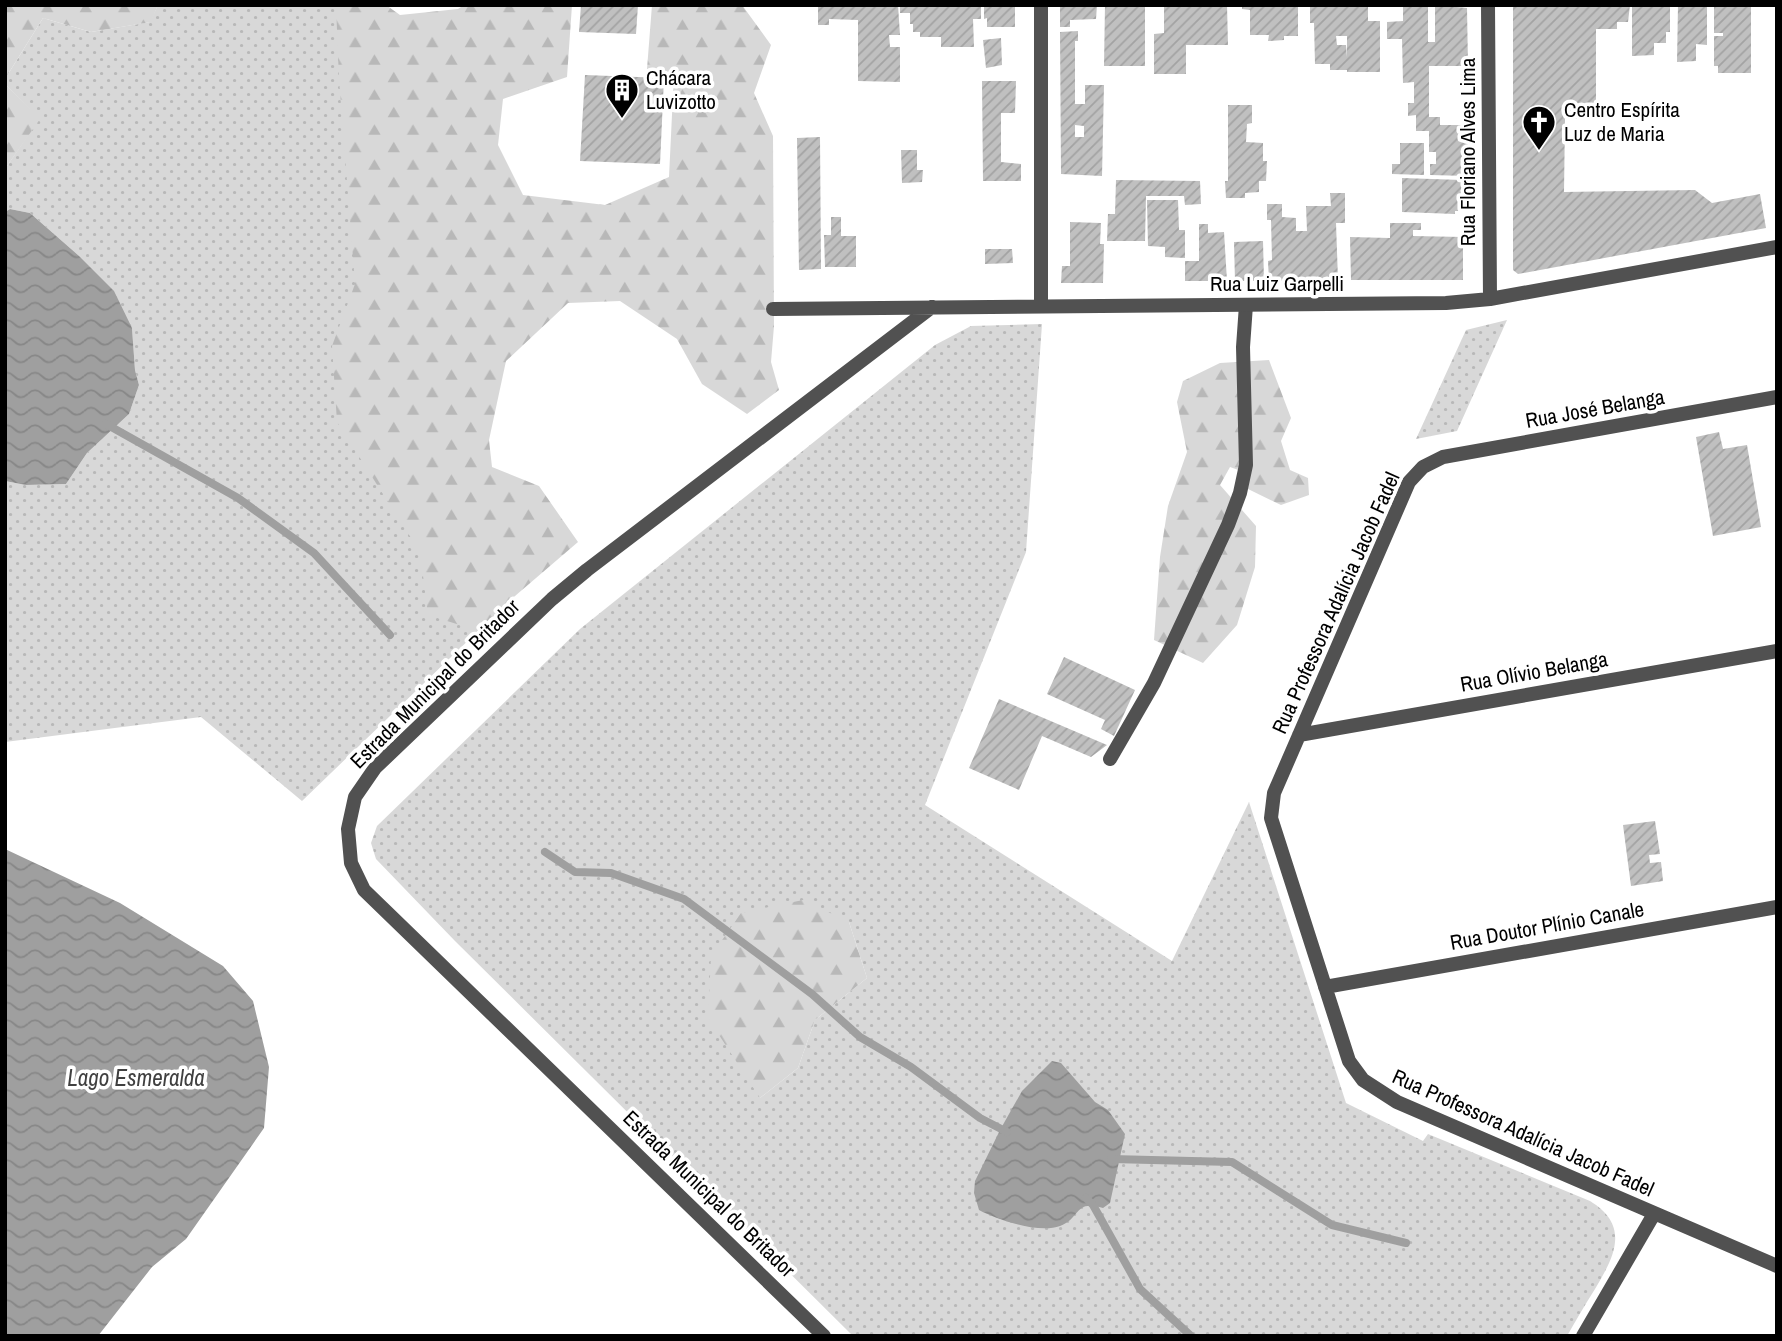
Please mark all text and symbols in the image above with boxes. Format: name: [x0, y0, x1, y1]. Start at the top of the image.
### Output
street label: Rua Floriano Alves Lima: [1453, 57, 1482, 246]
place label: Chácara Luvizotto: [646, 63, 716, 116]
building icon: Chácara Luvizotto: [603, 71, 641, 120]
place label: Centro Espírita Luz de Maria: [1564, 95, 1680, 148]
church icon: Centro Espírita Luz de Maria: [1520, 103, 1558, 152]
street label: Rua Luiz Garpelli: [1210, 269, 1344, 298]
street label: Rua José Belanga: [1523, 382, 1667, 435]
street label: Rua Professora Adalícia Jacob Fadel: [1265, 467, 1406, 738]
street label: Estrada Municipal do Britador: [344, 592, 526, 775]
street label: Rua Olívio Belanga: [1458, 644, 1610, 699]
street label: Rua Doutor Plínio Canale: [1448, 894, 1646, 957]
water label: Lago Esmeralda: [67, 1062, 205, 1093]
street label: Rua Professora Adalícia Jacob Fadel: [1388, 1062, 1659, 1203]
street label: Estrada Municipal do Britador: [617, 1104, 802, 1284]

